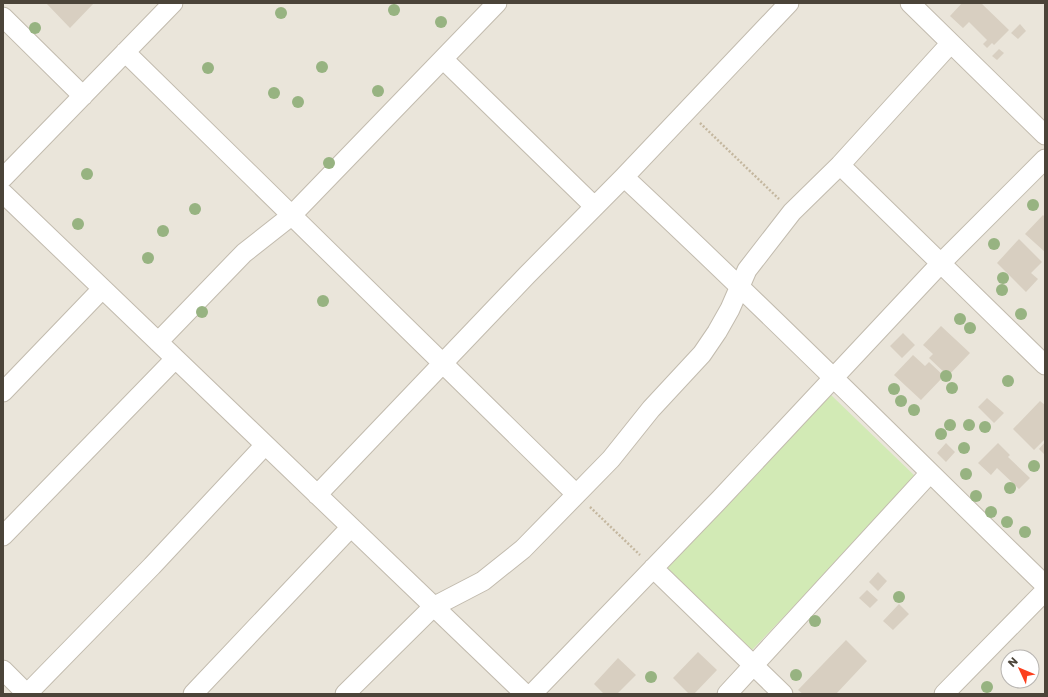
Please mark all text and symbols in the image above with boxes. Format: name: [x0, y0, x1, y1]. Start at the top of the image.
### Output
north arrow: [1000, 649, 1040, 689]
text: N: [1004, 654, 1021, 671]

